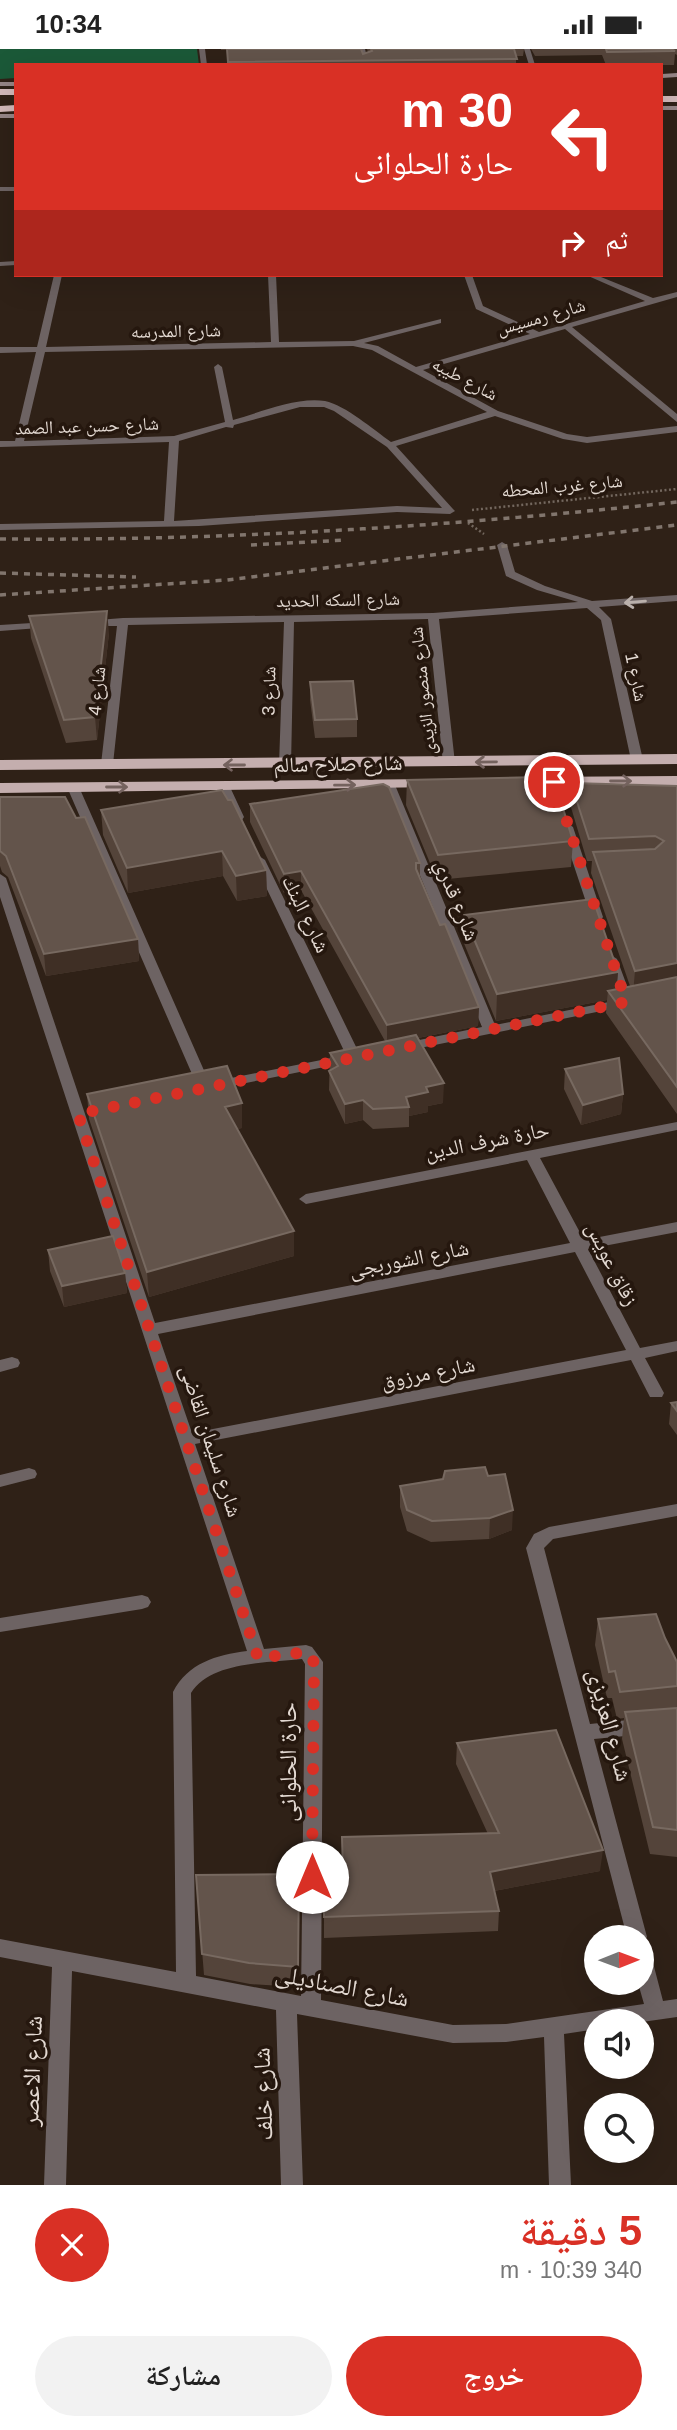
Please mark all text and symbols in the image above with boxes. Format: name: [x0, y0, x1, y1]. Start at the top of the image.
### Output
text: 10:34: [35, 9, 102, 39]
text: 30 m: [401, 83, 513, 137]
icon: left: [537, 91, 628, 182]
text: حارة الحلوانى: [353, 145, 513, 181]
icon: right: [553, 224, 591, 262]
text: ثم: [605, 225, 628, 255]
street label: شارع رمسيس: [494, 295, 588, 340]
street label: شارع المدرسه: [131, 320, 221, 343]
street label: شارع طيبه: [428, 354, 501, 405]
street label: شارع حسن عبد الصمد: [15, 413, 159, 440]
street label: شارع غرب المحطه: [501, 471, 623, 502]
street label: شارع السكه الحديد: [276, 589, 400, 612]
one-way arrow: [624, 596, 647, 609]
street label: شارع منصور الزيدى: [406, 626, 441, 756]
street label: شارع 1: [620, 651, 651, 703]
street label: شارع 4: [84, 665, 111, 717]
street label: شارع 3: [259, 666, 280, 716]
street label: شارع صلاح سالم: [273, 751, 403, 779]
pin: [524, 752, 584, 812]
one-way arrow: [475, 755, 498, 769]
one-way arrow: [223, 758, 246, 772]
icon: arrive: [535, 763, 573, 801]
one-way arrow: [609, 774, 632, 788]
one-way arrow: [333, 779, 356, 792]
one-way arrow: [105, 780, 128, 794]
street label: شارع قدري: [426, 856, 484, 946]
street label: شارع البنك: [276, 871, 335, 957]
street label: حارة شرف الدين: [423, 1117, 551, 1166]
street label: زقاق عويس: [580, 1218, 643, 1310]
street label: شارع الشوربجى: [347, 1236, 471, 1283]
street label: شارع مرزوق: [379, 1352, 477, 1395]
street label: شارع سليمان القاضى: [174, 1362, 247, 1520]
street label: شارع العزيزى: [581, 1666, 638, 1785]
street label: حارة الحلوانى: [274, 1702, 302, 1822]
position arrow: [275, 1840, 349, 1914]
north arrow: [584, 1925, 654, 1995]
map controls: [584, 1925, 654, 2163]
street label: شارع الصناديلى: [273, 1959, 411, 2014]
button: sound: [584, 2009, 654, 2079]
street label: شارع الاعصر: [16, 2015, 49, 2128]
street label: شارع خلف: [247, 2047, 280, 2141]
button: search: [584, 2093, 654, 2163]
text: 5 دقيقة: [520, 2207, 642, 2254]
button: close: [35, 2208, 109, 2282]
text: 340 m · 10:39: [500, 2257, 642, 2283]
button: مشاركة: [35, 2336, 332, 2416]
button: خروج: [346, 2336, 642, 2416]

